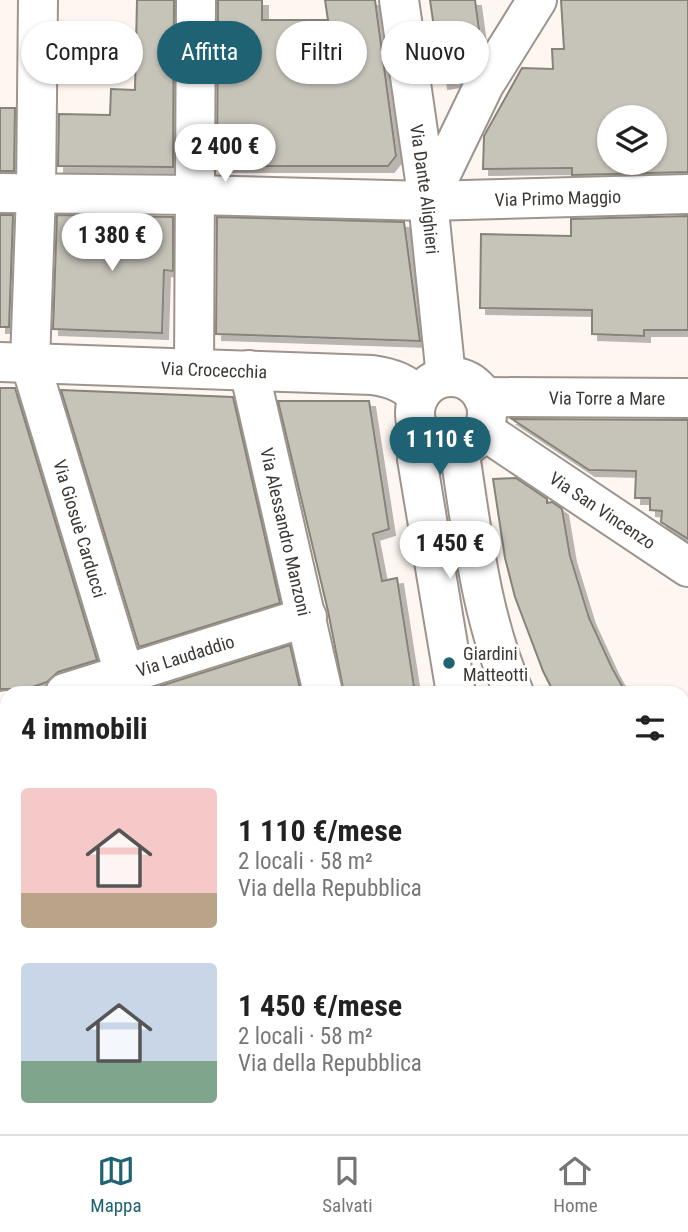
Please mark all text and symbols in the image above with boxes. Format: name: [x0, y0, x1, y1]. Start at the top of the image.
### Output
chip: Compra: [21, 21, 143, 84]
chip: Affitta: [157, 21, 262, 84]
chip: Filtri: [276, 21, 367, 84]
chip: Nuovo: [381, 21, 489, 84]
map controls: [597, 105, 667, 175]
button: layers: [597, 105, 667, 175]
street label: Via Dante Alighieri: [407, 123, 444, 255]
pin: 2 400 €: [160, 124, 290, 184]
text: 2 400 €: [191, 133, 259, 160]
street label: Via Primo Maggio: [494, 185, 621, 210]
pin: 1 380 €: [47, 214, 177, 273]
text: 1 380 €: [78, 222, 146, 249]
street label: Via Crocecchia: [160, 357, 267, 382]
street label: Via Torre a Mare: [549, 387, 665, 408]
pin: 1 110 €: [375, 418, 505, 477]
text: 1 110 €: [406, 426, 474, 453]
street label: Via Alessandro Manzoni: [257, 446, 315, 618]
street label: Via Giosuè Carducci: [50, 457, 111, 600]
street label: Via San Vincenzo: [546, 467, 660, 553]
pin: 1 450 €: [385, 522, 515, 581]
text: 1 450 €: [416, 530, 484, 557]
street label: Via Laudaddio: [134, 630, 237, 680]
place label: Giardini Matteotti: [463, 643, 528, 685]
marker: Giardini Matteotti: [441, 655, 457, 671]
icon: filters: [631, 709, 669, 747]
text: 4 immobili: [21, 711, 148, 746]
text: 1 110 €/mese: [238, 813, 402, 848]
icon: home: [77, 816, 161, 900]
text: 2 locali · 58 m²: [238, 848, 373, 875]
text: Via della Repubblica: [238, 875, 422, 902]
text: 1 450 €/mese: [238, 988, 402, 1023]
icon: home: [77, 991, 161, 1075]
text: 2 locali · 58 m²: [238, 1023, 373, 1050]
text: Via della Repubblica: [238, 1050, 422, 1077]
tab: Mappa: [90, 1152, 142, 1217]
tab: Salvati: [322, 1152, 373, 1217]
tab: Home: [553, 1152, 598, 1217]

